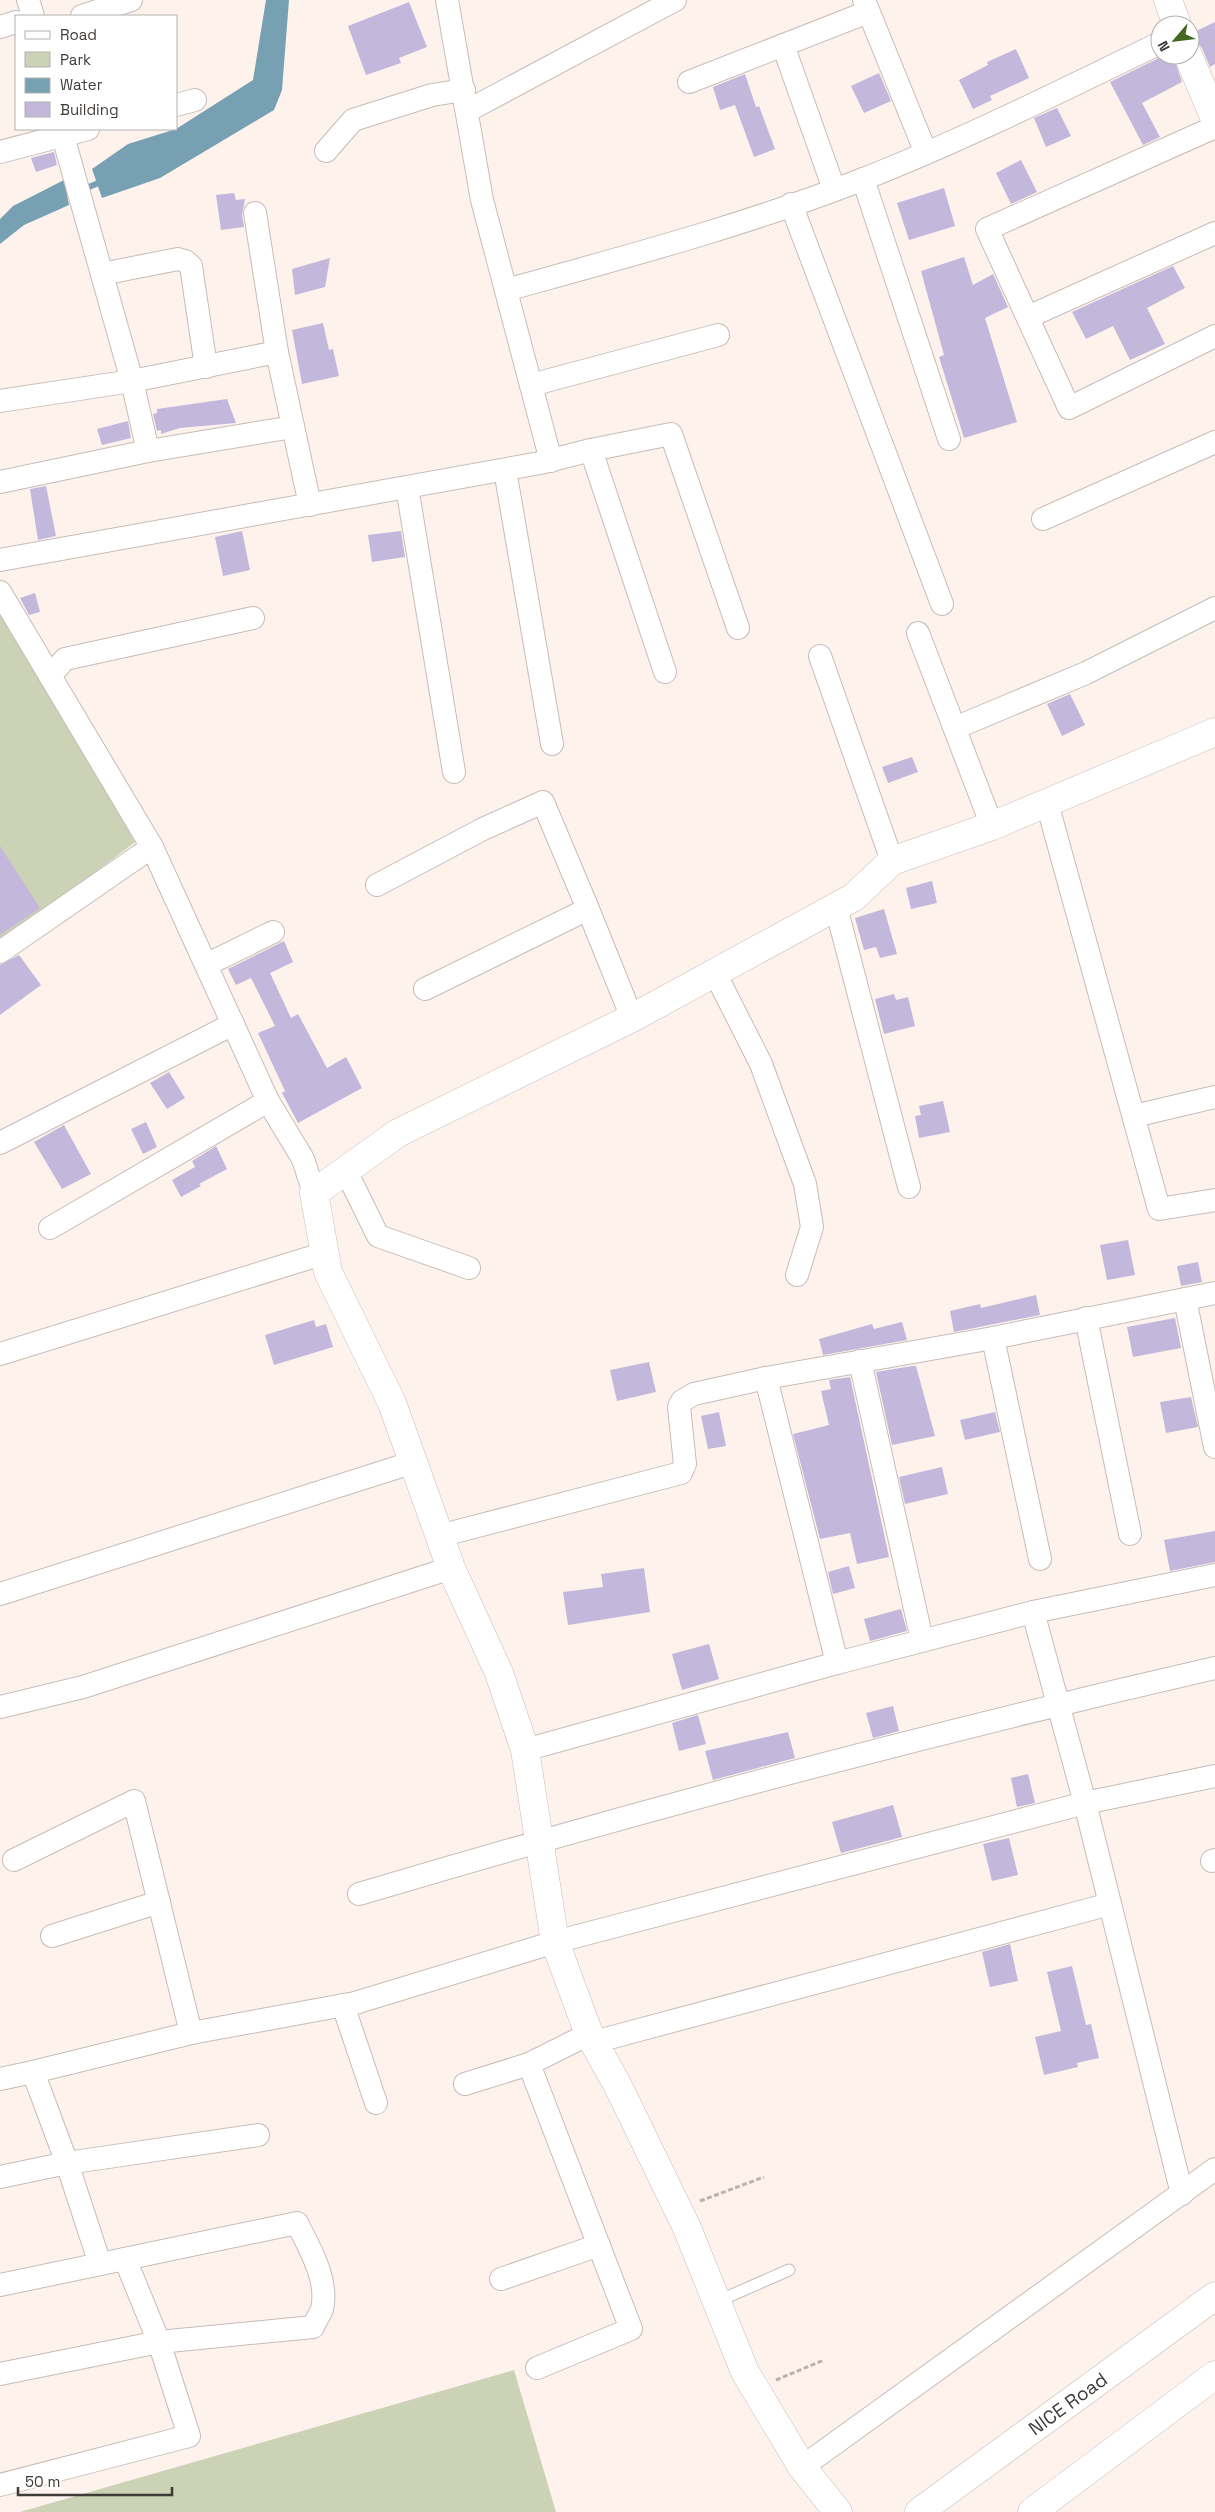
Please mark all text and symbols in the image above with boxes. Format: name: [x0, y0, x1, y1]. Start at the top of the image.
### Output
legend: [15, 15, 178, 130]
north arrow: [1150, 15, 1200, 65]
text: Road: [60, 25, 97, 44]
text: N: [1153, 38, 1174, 54]
text: Park: [60, 50, 91, 69]
text: Water: [60, 75, 103, 94]
text: Building: [60, 100, 119, 119]
street label: NICE Road: [1024, 2367, 1112, 2441]
scale bar: [18, 2464, 171, 2496]
text: 50 m: [25, 2472, 60, 2491]

